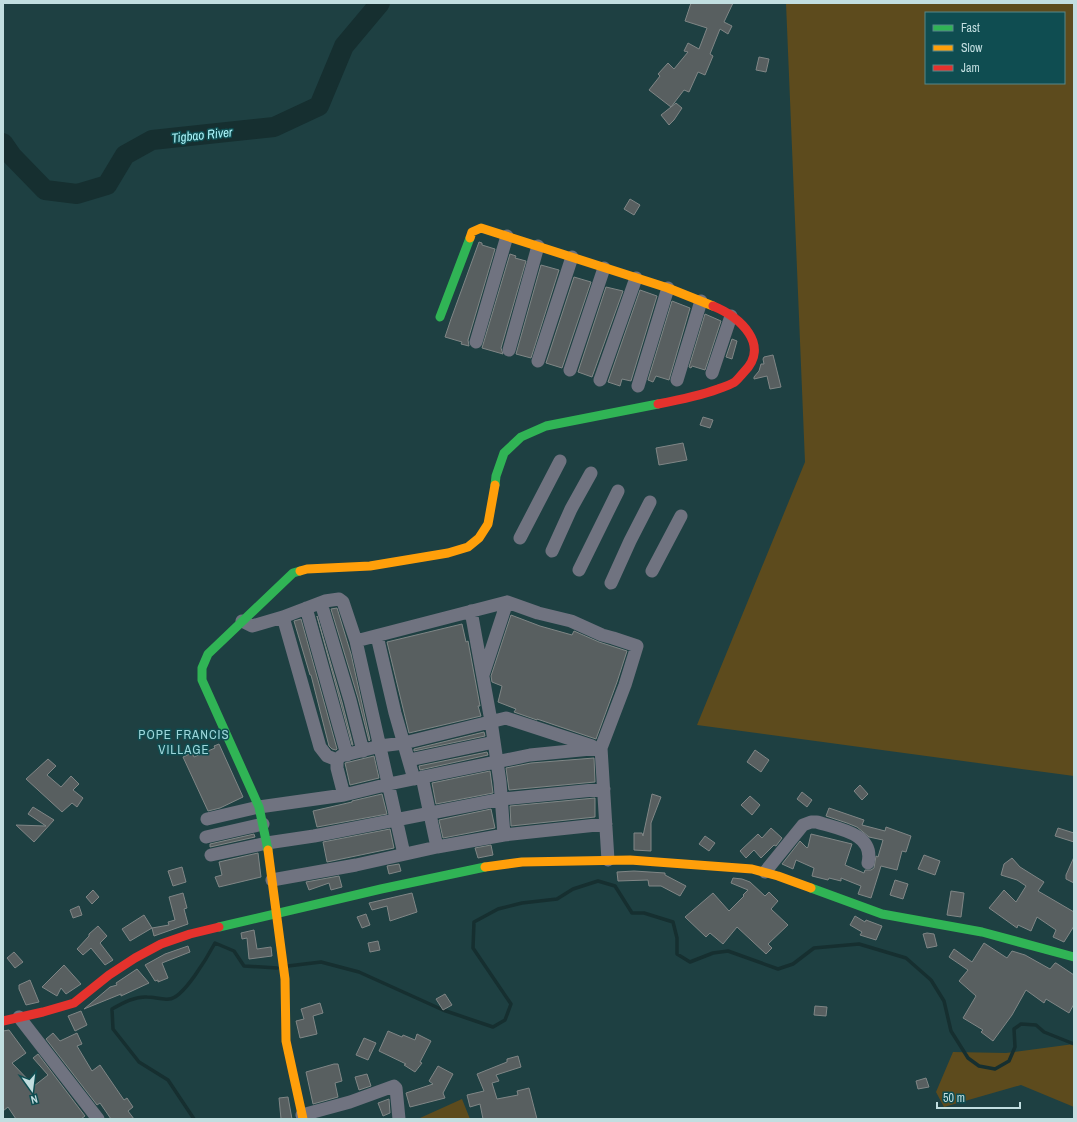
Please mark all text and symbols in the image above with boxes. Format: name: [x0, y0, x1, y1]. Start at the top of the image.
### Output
legend: [925, 12, 1065, 84]
text: Fast: [961, 20, 980, 36]
text: Slow: [961, 40, 983, 56]
text: Jam: [961, 60, 980, 76]
water label: Tigbao River: [171, 123, 234, 147]
district label: POPE FRANCIS VILLAGE: [138, 726, 230, 758]
north arrow: [12, 1070, 52, 1110]
scale bar: [937, 1084, 1020, 1110]
text: 50 m: [943, 1090, 965, 1106]
text: N: [30, 1092, 39, 1107]

